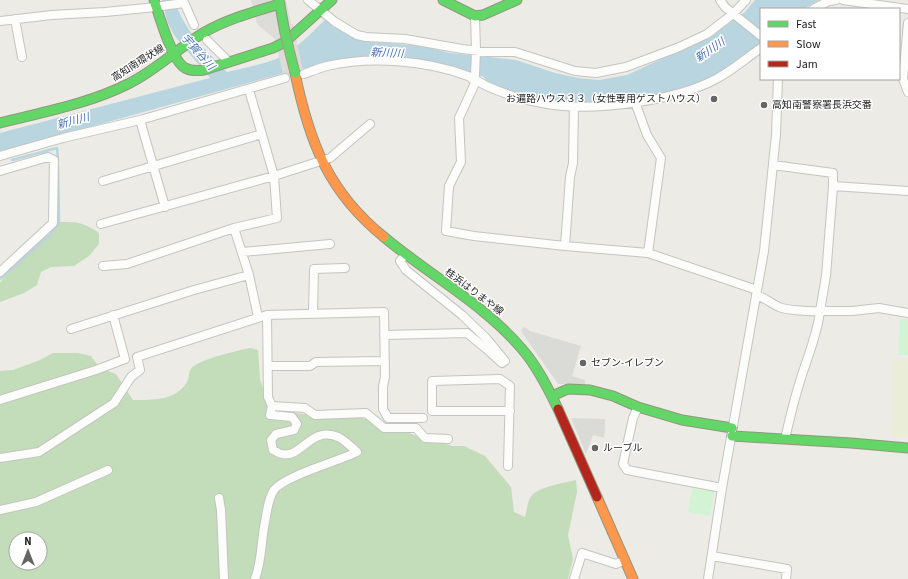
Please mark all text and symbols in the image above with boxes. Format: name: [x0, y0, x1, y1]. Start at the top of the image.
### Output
legend: [760, 8, 900, 80]
text: Fast: [796, 16, 816, 33]
water label: 宇賀谷川: [178, 31, 219, 74]
water label: 新川川: [692, 34, 729, 66]
text: Slow: [796, 36, 821, 53]
street label: 高知南環状線: [109, 41, 167, 85]
water label: 新川川: [370, 45, 405, 61]
text: Jam: [796, 56, 818, 73]
place label: お遍路ハウス３３（女性専用ゲストハウス）: [506, 92, 706, 106]
marker: お遍路ハウス３３（女性専用ゲストハウス）: [709, 94, 719, 104]
place label: 高知南警察署長浜交番: [772, 98, 872, 112]
marker: 高知南警察署長浜交番: [759, 100, 769, 110]
water label: 新川川: [55, 109, 92, 133]
street label: 桂浜はりまや線: [442, 265, 506, 319]
place label: セブン-イレブン: [591, 356, 664, 370]
marker: セブン-イレブン: [578, 358, 588, 368]
place label: ルーブル: [603, 441, 642, 455]
marker: ルーブル: [590, 443, 600, 453]
north arrow: [8, 531, 48, 571]
text: N: [24, 534, 32, 549]

